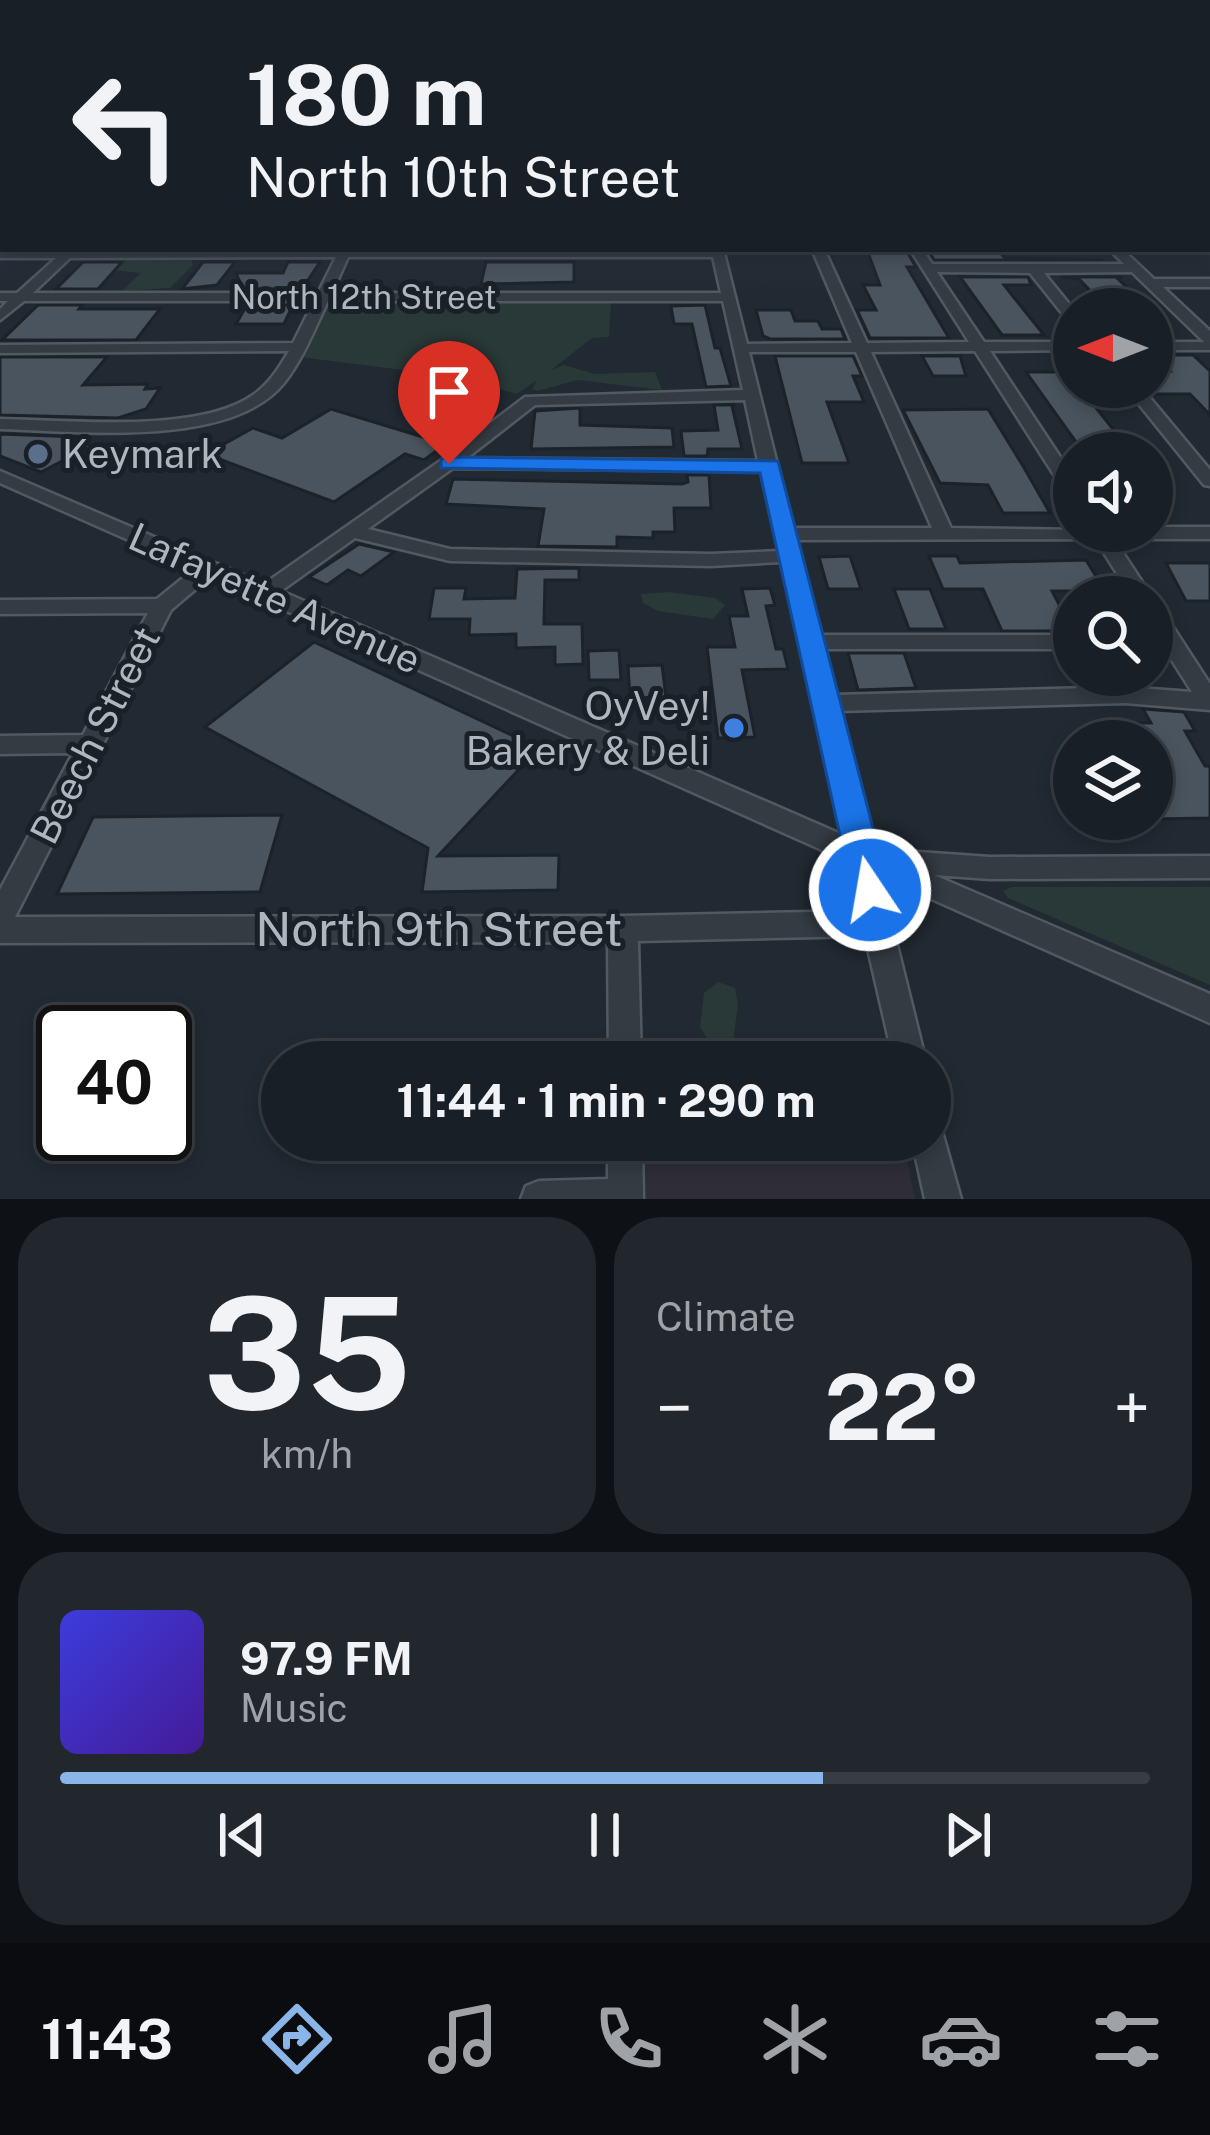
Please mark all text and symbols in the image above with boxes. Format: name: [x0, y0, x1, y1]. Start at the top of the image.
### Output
text: 180 m: [246, 45, 486, 144]
icon: left: [48, 48, 204, 204]
text: North 10th Street: [246, 146, 680, 209]
street label: North 12th Street: [232, 278, 497, 316]
north arrow: [1053, 288, 1173, 408]
map controls: [1053, 288, 1173, 840]
pin: [398, 341, 500, 464]
icon: arrive: [416, 359, 482, 425]
place label: Keymark: [62, 431, 223, 477]
button: sound: [1053, 432, 1173, 552]
marker: Keymark: [25, 441, 51, 467]
street label: Lafayette Avenue: [122, 513, 428, 683]
button: search: [1053, 576, 1173, 696]
street label: Beech Street: [21, 619, 169, 851]
place label: OyVey! Bakery & Deli: [466, 683, 710, 774]
marker: OyVey! Bakery & Deli: [721, 715, 747, 741]
button: layers: [1053, 720, 1173, 840]
position arrow: [807, 827, 933, 953]
street label: North 9th Street: [255, 900, 623, 957]
speed limit sign: 40: [36, 1005, 192, 1161]
text: 11:44 · 1 min · 290 m: [396, 1074, 816, 1127]
text: 35: [202, 1261, 412, 1444]
text: Climate: [656, 1294, 796, 1340]
text: 22°: [825, 1354, 981, 1460]
text: −: [656, 1369, 693, 1447]
text: +: [1113, 1369, 1150, 1447]
text: km/h: [261, 1431, 353, 1477]
text: 97.9 FM: [240, 1632, 413, 1685]
text: Music: [240, 1685, 348, 1731]
icon: previous: [209, 1802, 275, 1868]
icon: pause: [572, 1802, 638, 1868]
icon: next: [935, 1802, 1001, 1868]
icon: directions: [255, 1997, 339, 2081]
icon: music: [421, 1997, 505, 2081]
icon: phone: [587, 1997, 671, 2081]
icon: climate: [753, 1997, 837, 2081]
icon: car: [919, 1997, 1003, 2081]
icon: filters: [1085, 1997, 1169, 2081]
text: 11:43: [41, 2008, 173, 2071]

